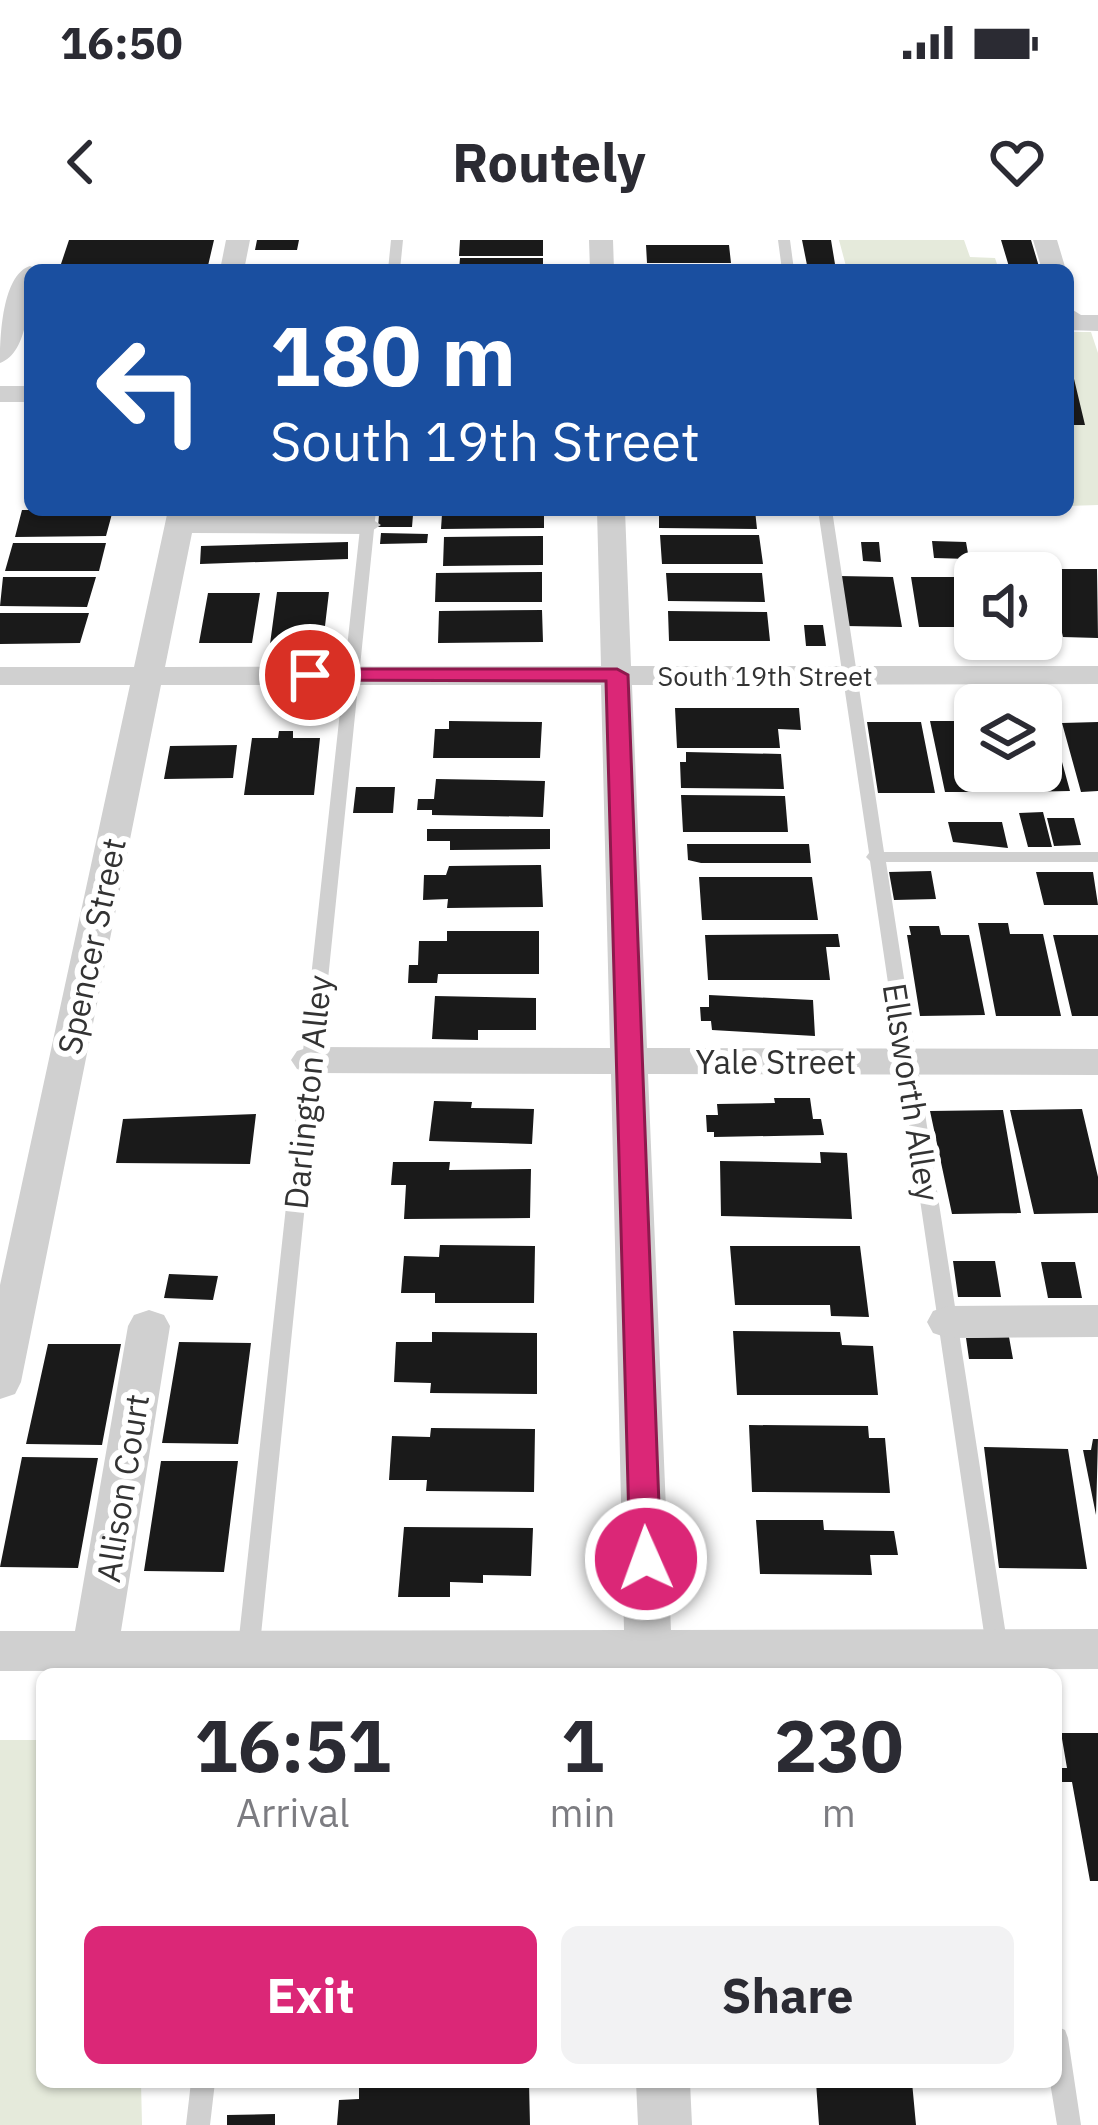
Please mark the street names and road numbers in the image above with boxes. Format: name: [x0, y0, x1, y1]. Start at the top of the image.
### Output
street label: South 19th Street: [658, 658, 872, 693]
street label: Spencer Street: [47, 834, 135, 1058]
street label: Darlington Alley: [273, 973, 341, 1211]
street label: Ellsworth Alley: [874, 980, 950, 1204]
street label: Yale Street: [696, 1040, 856, 1083]
street label: Allison Court: [86, 1391, 158, 1585]

